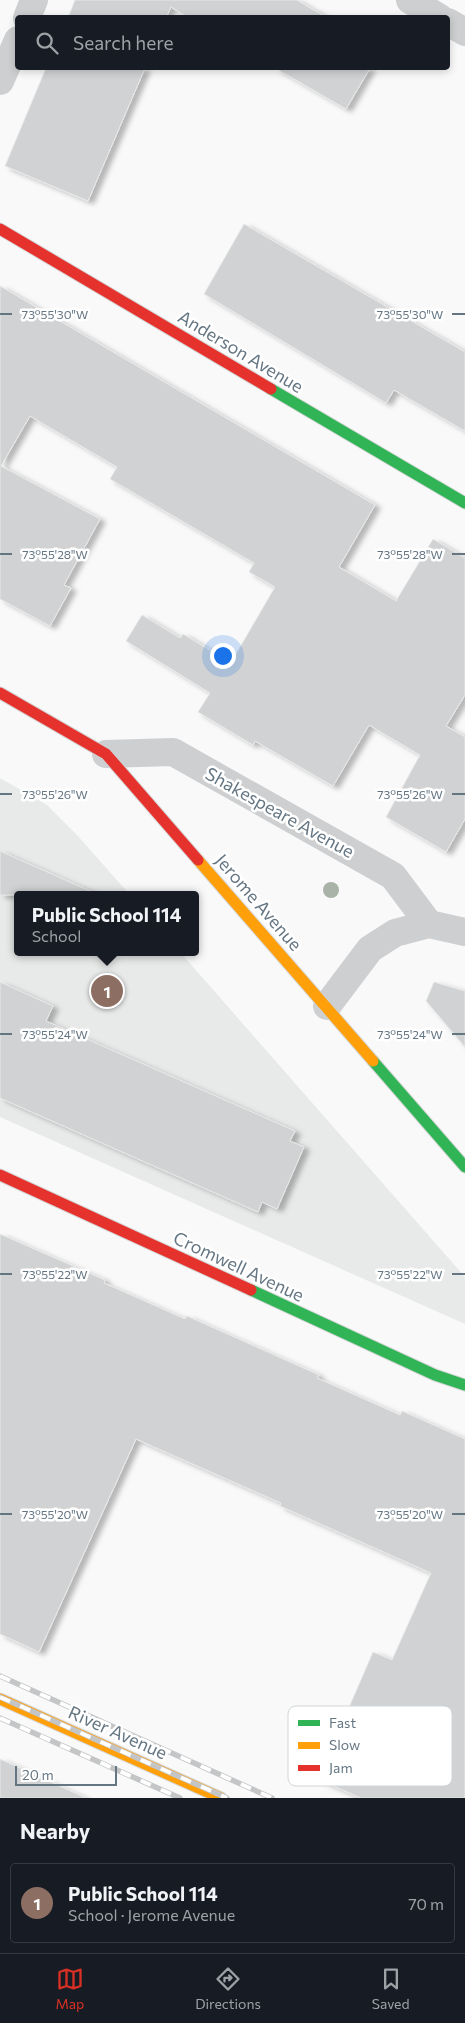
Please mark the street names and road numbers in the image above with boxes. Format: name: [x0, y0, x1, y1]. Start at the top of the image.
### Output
street label: Anderson Avenue: [174, 305, 308, 397]
street label: Shakespeare Avenue: [202, 762, 358, 862]
street label: Jerome Avenue: [211, 849, 307, 955]
street label: Cromwell Avenue: [170, 1226, 308, 1306]
street label: River Avenue: [65, 1700, 171, 1764]

